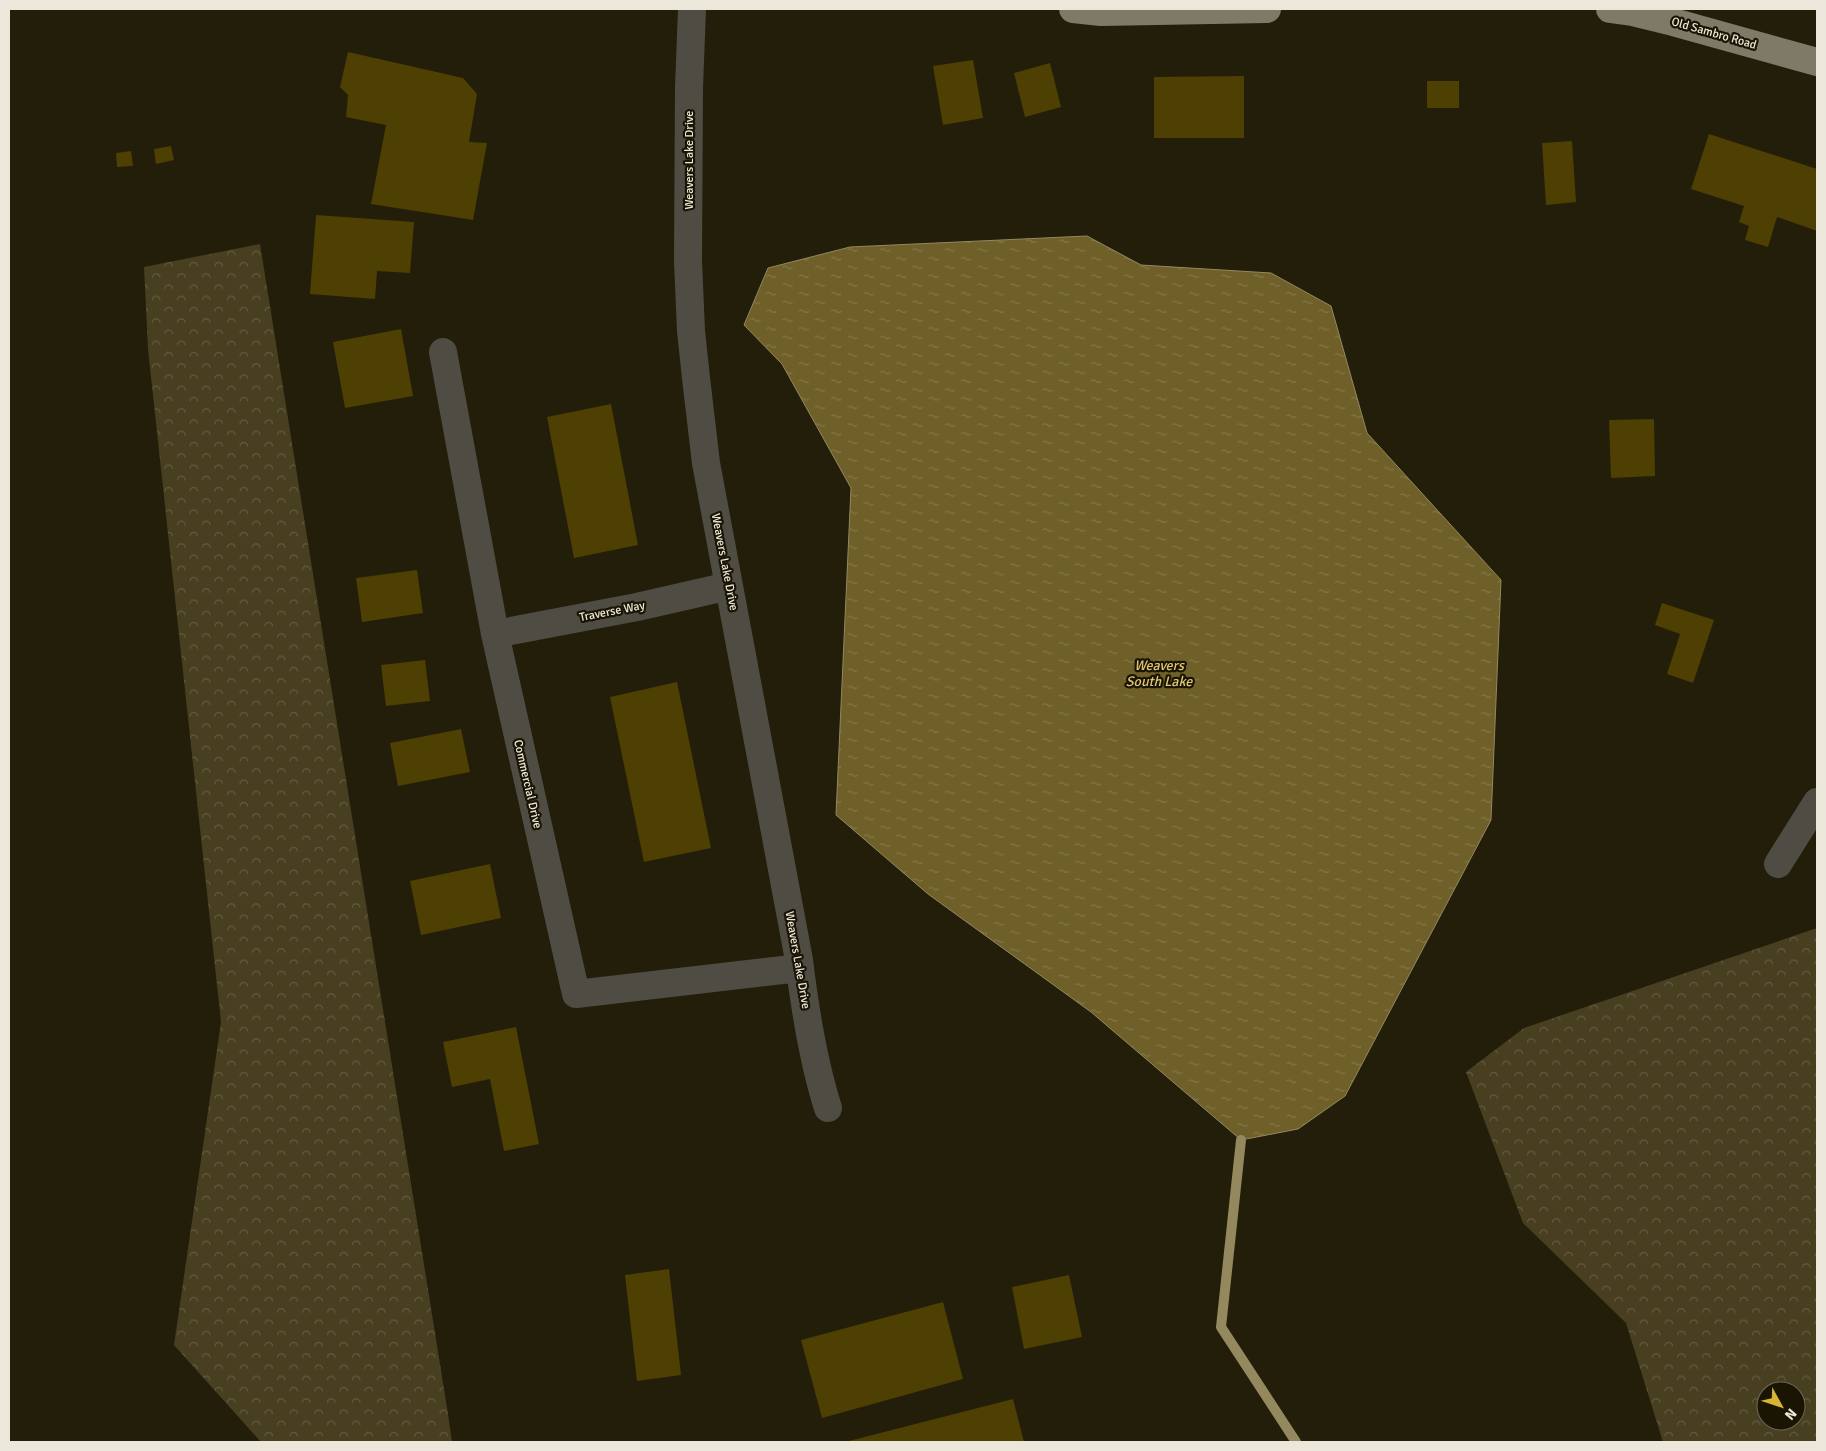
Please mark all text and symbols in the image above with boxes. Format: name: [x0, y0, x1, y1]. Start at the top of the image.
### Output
street label: Old Sambro Road: [1670, 14, 1758, 53]
street label: Weavers Lake Drive: [682, 111, 697, 209]
street label: Weavers Lake Drive: [708, 512, 741, 612]
street label: Traverse Way: [578, 598, 647, 625]
water label: Weavers South Lake: [1126, 657, 1193, 690]
street label: Commercial Drive: [510, 738, 545, 830]
street label: Weavers Lake Drive: [782, 910, 813, 1010]
north arrow: [1756, 1381, 1806, 1431]
text: N: [1781, 1405, 1800, 1423]

